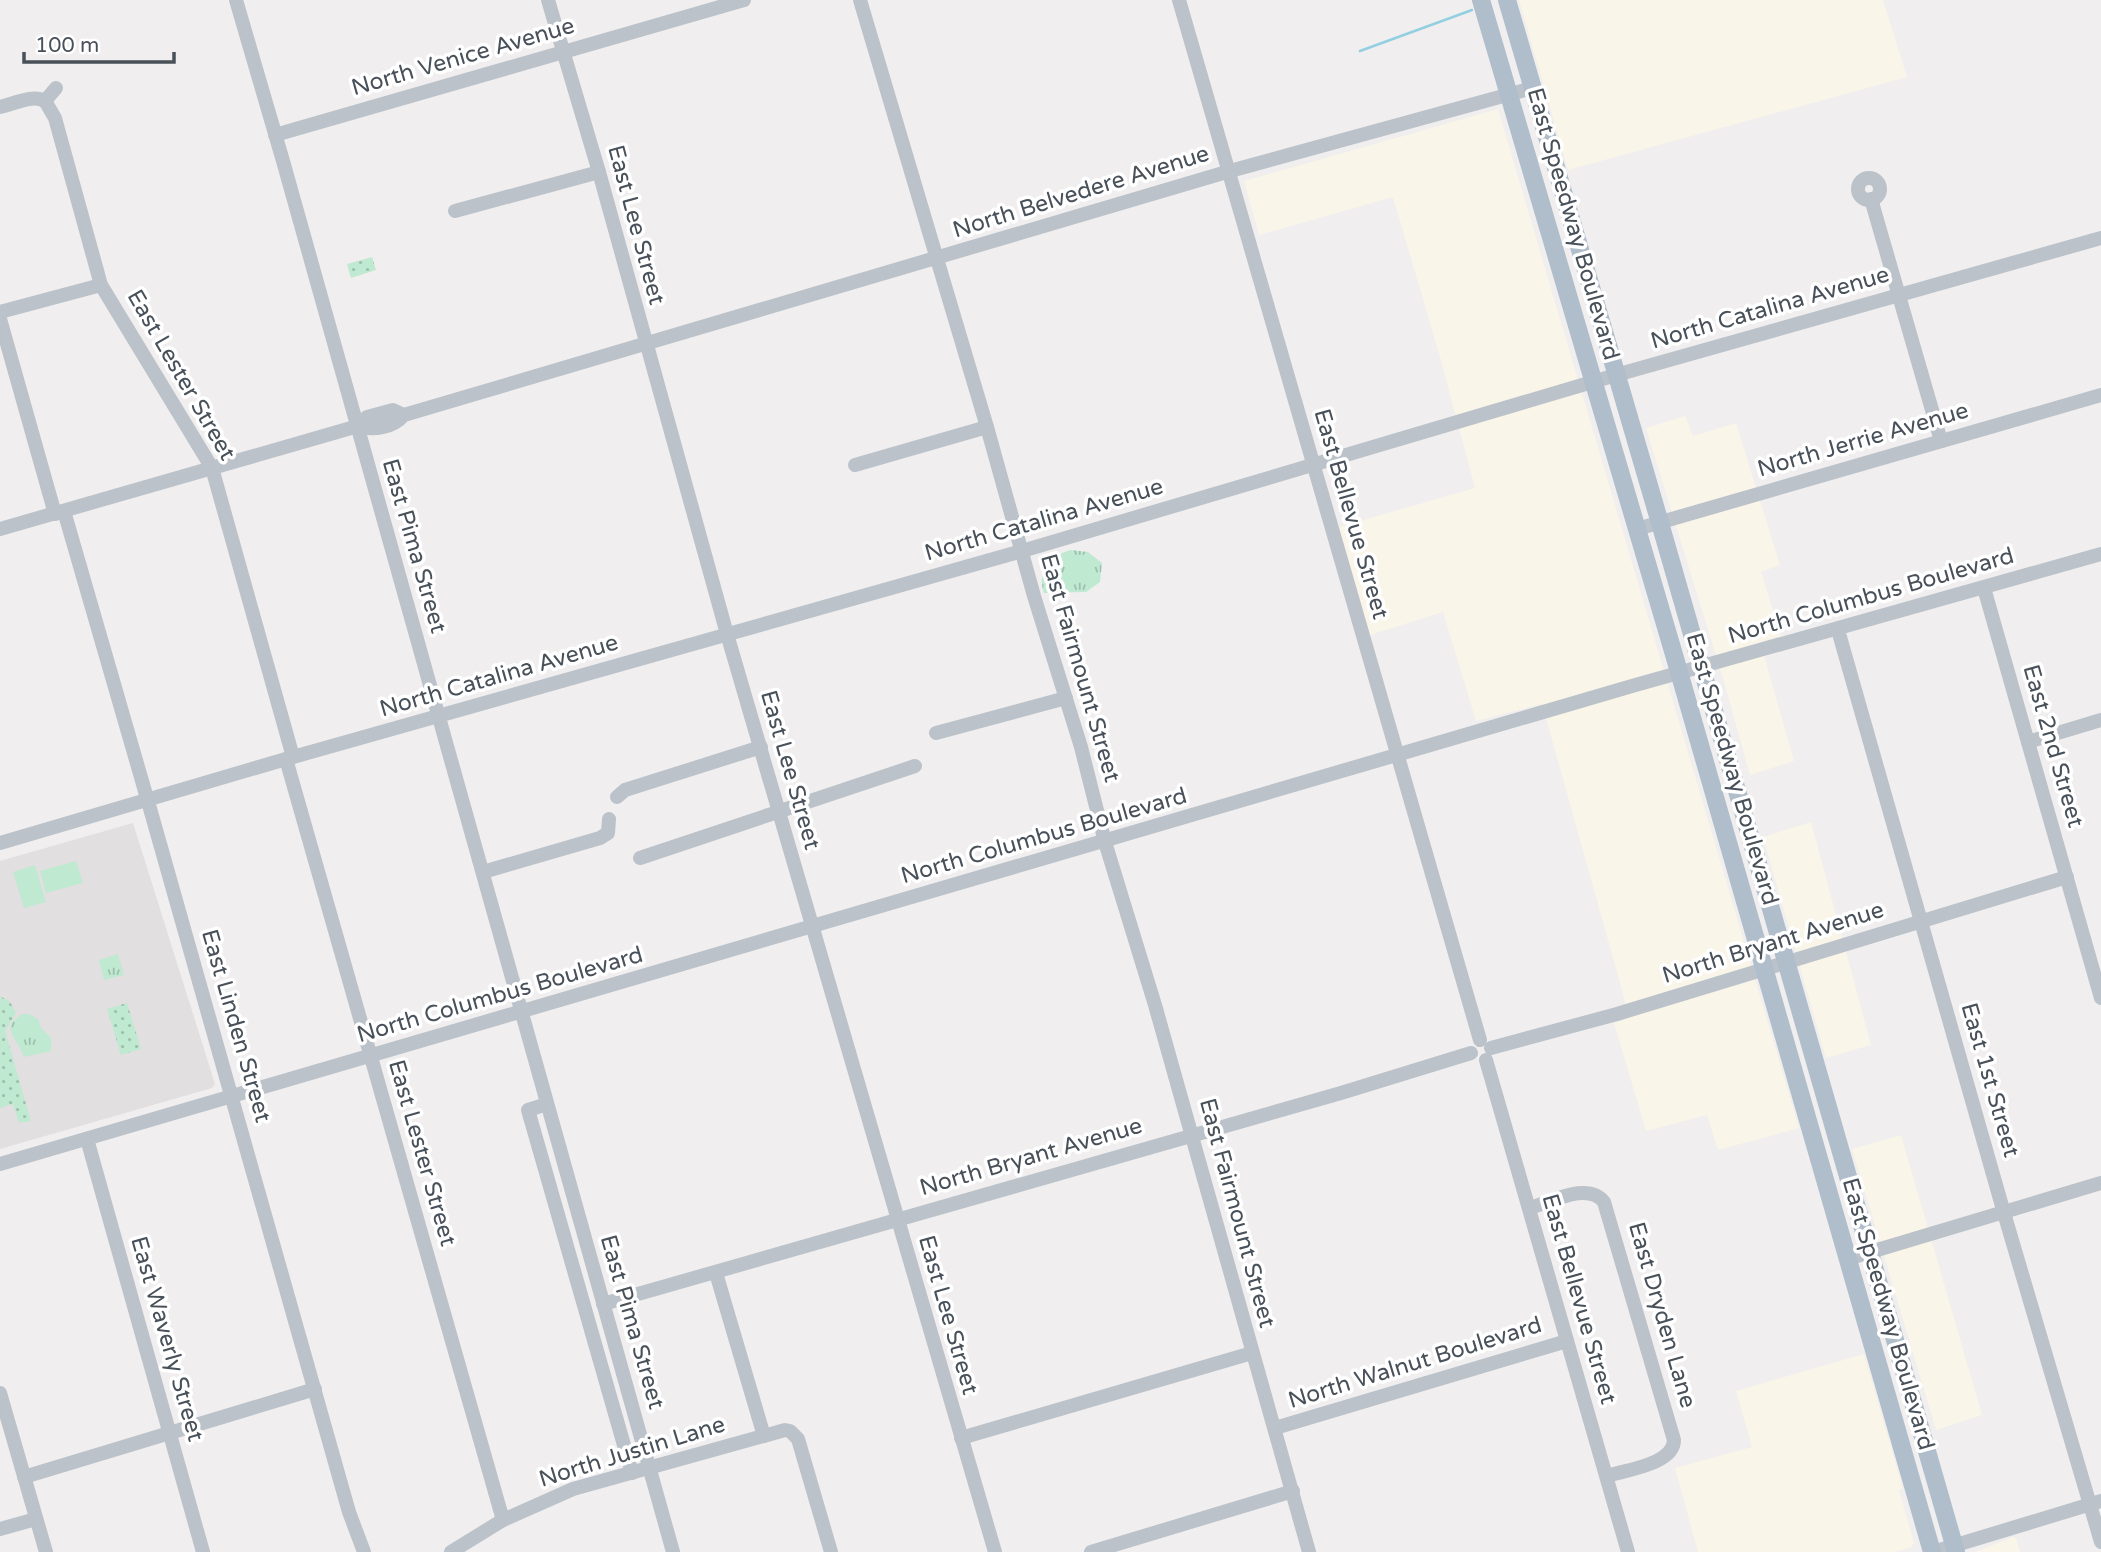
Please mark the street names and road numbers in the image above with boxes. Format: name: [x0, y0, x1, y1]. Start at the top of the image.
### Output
street label: North Venice Avenue: [348, 12, 578, 102]
street label: East Speedway Boulevard: [1521, 85, 1625, 363]
street label: North Belvedere Avenue: [949, 140, 1213, 244]
street label: East Lee Street: [601, 142, 671, 308]
street label: North Catalina Avenue: [1648, 261, 1892, 355]
street label: East Lester Street: [121, 285, 241, 466]
street label: North Jerrie Avenue: [1754, 396, 1972, 484]
street label: East Bellevue Street: [1308, 406, 1394, 622]
street label: East Pima Street: [376, 456, 452, 637]
street label: North Catalina Avenue: [922, 473, 1166, 567]
street label: North Columbus Boulevard: [1725, 542, 2017, 650]
street label: East Fairmount Street: [1034, 551, 1126, 786]
street label: North Catalina Avenue: [377, 629, 621, 723]
street label: East Speedway Boulevard: [1680, 630, 1784, 908]
street label: East 2nd Street: [2016, 661, 2090, 831]
street label: East Lee Street: [754, 687, 826, 853]
street label: North Columbus Boulevard: [898, 782, 1190, 890]
street label: North Bryant Avenue: [1659, 896, 1887, 990]
street label: East Linden Street: [195, 926, 277, 1126]
street label: North Columbus Boulevard: [354, 941, 646, 1049]
street label: East 1st Street: [1955, 1000, 2025, 1161]
street label: East Lester Street: [382, 1057, 462, 1250]
street label: East Fairmount Street: [1193, 1095, 1281, 1331]
street label: North Bryant Avenue: [916, 1112, 1146, 1202]
street label: East Speedway Boulevard: [1836, 1175, 1940, 1453]
street label: East Bellevue Street: [1536, 1191, 1622, 1407]
street label: East Dryden Lane: [1622, 1219, 1702, 1411]
street label: East Pima Street: [594, 1232, 670, 1413]
street label: East Lee Street: [912, 1232, 984, 1398]
street label: East Waverly Street: [124, 1233, 210, 1445]
street label: North Walnut Boulevard: [1285, 1311, 1545, 1415]
street label: North Justin Lane: [536, 1410, 728, 1494]

